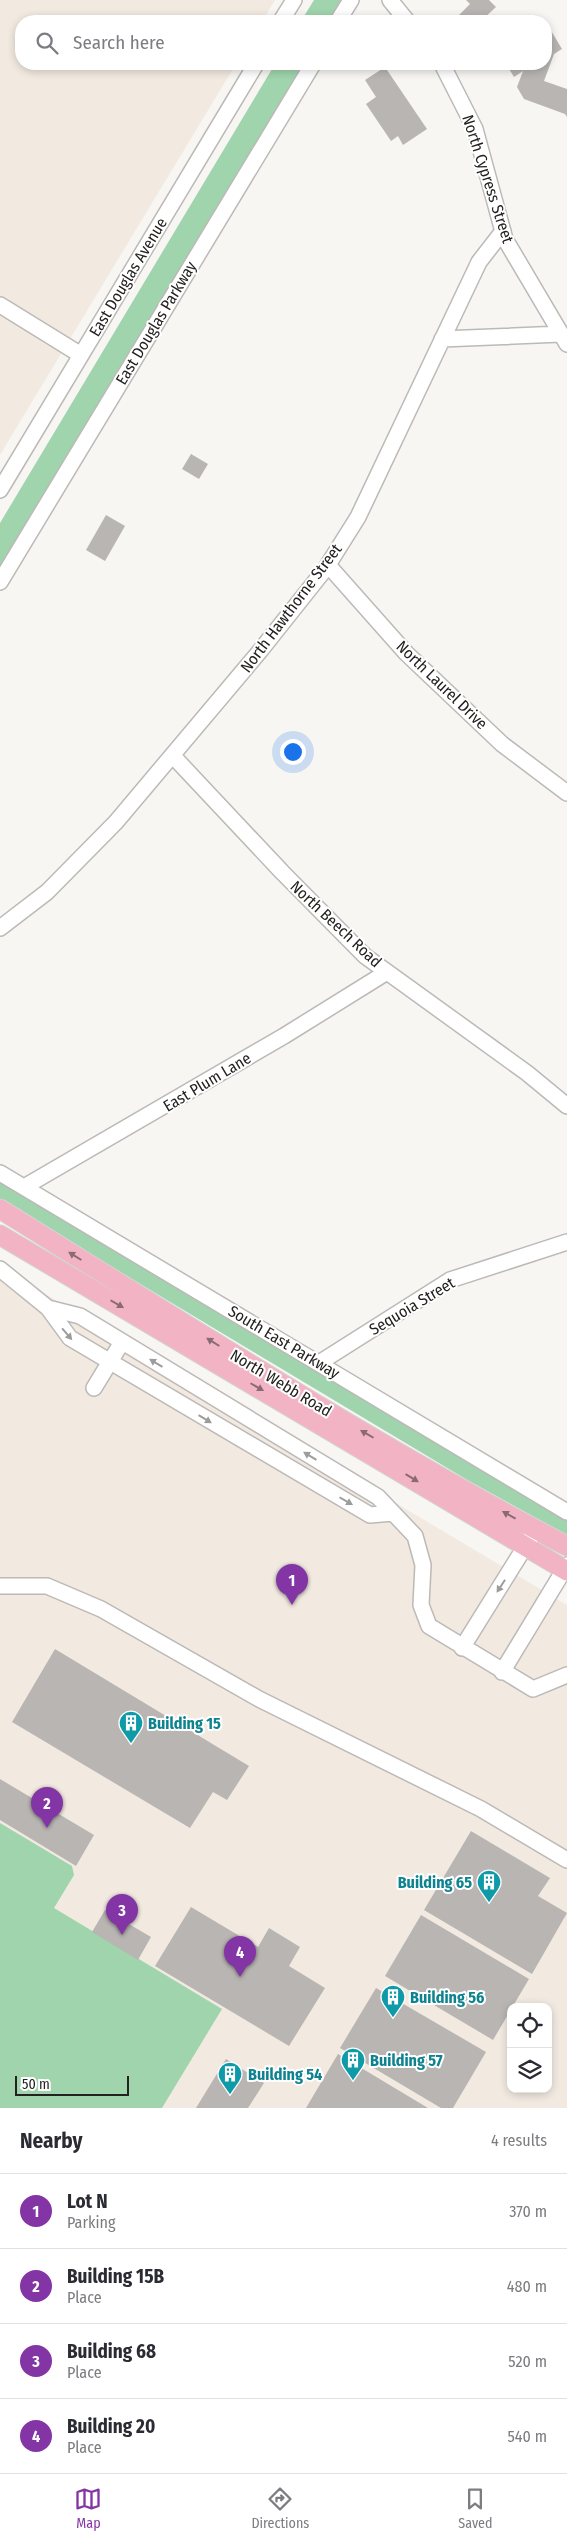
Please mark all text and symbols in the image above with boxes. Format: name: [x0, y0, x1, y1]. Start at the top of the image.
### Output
search box: [15, 15, 552, 70]
icon: search: [33, 29, 61, 57]
text: Search here: [73, 31, 165, 54]
street label: North Cypress Street: [458, 112, 518, 246]
street label: East Douglas Avenue: [85, 214, 171, 340]
street label: East Douglas Parkway: [112, 257, 201, 388]
street label: North Hawthorne Street: [236, 539, 346, 676]
street label: North Laurel Drive: [393, 637, 492, 733]
your location: [280, 739, 306, 765]
street label: North Beech Road: [286, 877, 386, 971]
street label: East Plum Lane: [160, 1048, 254, 1116]
one-way arrow: [69, 1251, 82, 1261]
street label: Sequoia Street: [366, 1273, 459, 1339]
one-way arrow: [111, 1300, 124, 1309]
street label: South East Parkway: [225, 1301, 344, 1383]
one-way arrow: [62, 1328, 73, 1340]
one-way arrow: [207, 1337, 220, 1347]
street label: North Webb Road: [227, 1345, 335, 1421]
one-way arrow: [150, 1358, 163, 1367]
one-way arrow: [251, 1382, 264, 1391]
one-way arrow: [199, 1414, 212, 1423]
one-way arrow: [361, 1430, 374, 1439]
one-way arrow: [304, 1452, 317, 1461]
one-way arrow: [406, 1474, 419, 1483]
one-way arrow: [338, 1497, 353, 1505]
one-way arrow: [502, 1510, 515, 1519]
pin: 1: [276, 1564, 308, 1605]
one-way arrow: [497, 1579, 506, 1593]
building icon: Building 15: [118, 1710, 144, 1744]
place label: Building 15: [148, 1714, 221, 1733]
pin: 2: [31, 1787, 63, 1828]
building icon: Building 65: [476, 1869, 502, 1903]
place label: Building 65: [398, 1873, 472, 1892]
pin: 3: [106, 1894, 138, 1935]
pin: 4: [224, 1936, 256, 1977]
building icon: Building 56: [380, 1984, 406, 2018]
place label: Building 56: [410, 1988, 484, 2007]
map controls: [507, 2003, 552, 2093]
button: locate: [507, 2003, 552, 2048]
building icon: Building 57: [340, 2047, 366, 2081]
button: layers: [507, 2048, 552, 2093]
place label: Building 57: [370, 2051, 443, 2070]
building icon: Building 54: [217, 2061, 243, 2095]
place label: Building 54: [248, 2065, 322, 2084]
scale bar: [15, 2073, 129, 2096]
text: 50 m: [22, 2076, 50, 2093]
text: Nearby: [20, 2128, 82, 2154]
text: 4 results: [491, 2131, 547, 2150]
text: Lot N: [67, 2190, 108, 2213]
text: 1: [33, 2202, 39, 2221]
text: 370 m: [509, 2202, 547, 2221]
text: Parking: [67, 2213, 115, 2232]
text: Building 15B: [67, 2265, 164, 2288]
text: 2: [32, 2277, 40, 2296]
text: 480 m: [507, 2277, 547, 2296]
text: Place: [67, 2288, 102, 2307]
text: Building 68: [67, 2340, 156, 2363]
text: 3: [32, 2352, 40, 2371]
text: 520 m: [508, 2352, 547, 2371]
text: Place: [67, 2363, 102, 2382]
text: Building 20: [67, 2415, 155, 2438]
text: 4: [32, 2427, 40, 2446]
text: 540 m: [508, 2427, 547, 2446]
text: Place: [67, 2438, 102, 2457]
tab: Map: [74, 2485, 102, 2532]
tab: Directions: [251, 2485, 309, 2532]
tab: Saved: [458, 2485, 493, 2532]

